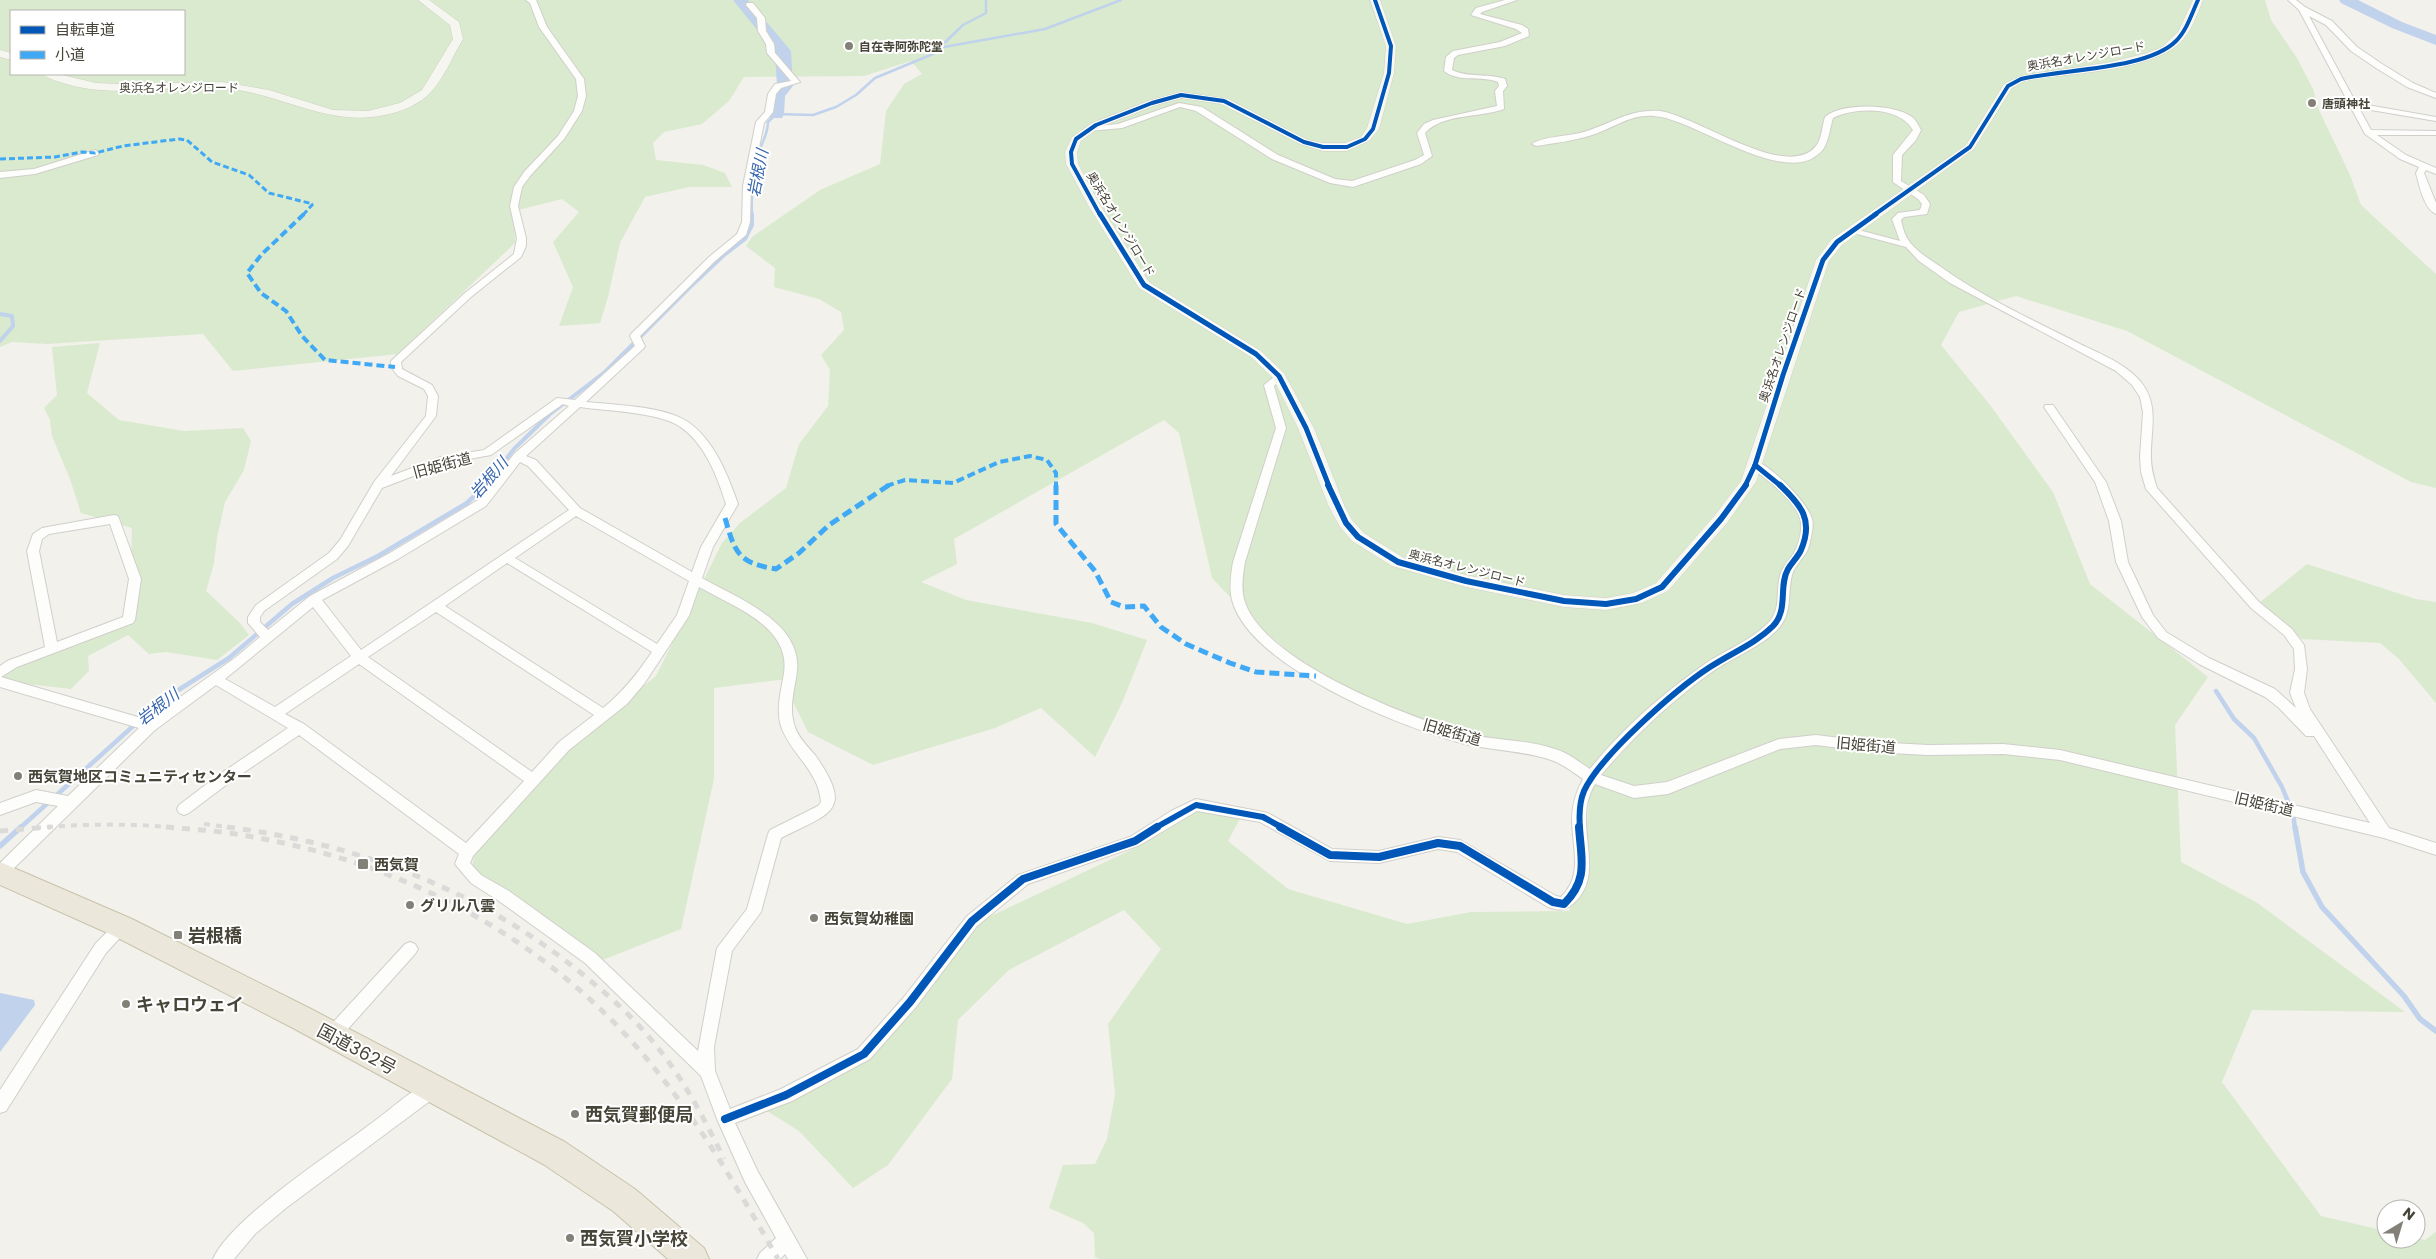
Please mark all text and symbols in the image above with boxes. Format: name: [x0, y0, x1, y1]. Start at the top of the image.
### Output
legend: [10, 10, 185, 75]
text: 自転車道: [55, 19, 115, 40]
street label: 奥浜名オレンジロード: [2025, 37, 2147, 75]
place label: 自在寺阿弥陀堂: [859, 38, 943, 55]
marker: 自在寺阿弥陀堂: [843, 40, 855, 52]
text: 小道: [55, 44, 85, 65]
street label: 奥浜名オレンジロード: [119, 79, 239, 96]
place label: 唐頭神社: [2322, 95, 2370, 112]
marker: 唐頭神社: [2306, 97, 2318, 109]
water label: 岩根川: [742, 145, 774, 199]
street label: 奥浜名オレンジロード: [1083, 168, 1159, 280]
street label: 奥浜名オレンジロード: [1754, 285, 1810, 405]
street label: 旧姫街道: [410, 447, 474, 483]
water label: 岩根川: [465, 451, 515, 504]
street label: 奥浜名オレンジロード: [1407, 545, 1527, 591]
water label: 岩根川: [132, 682, 186, 731]
street label: 旧姫街道: [1420, 714, 1484, 750]
street label: 旧姫街道: [1835, 732, 1897, 758]
place label: 西気賀地区コミュニティセンター: [28, 766, 252, 787]
marker: 西気賀地区コミュニティセンター: [12, 770, 24, 782]
street label: 旧姫街道: [2232, 787, 2296, 821]
place label: 西気賀: [374, 854, 419, 875]
marker: 西気賀: [356, 857, 370, 871]
place label: グリル八雲: [420, 895, 495, 916]
marker: グリル八雲: [404, 899, 416, 911]
place label: 西気賀幼稚園: [824, 908, 914, 929]
marker: 西気賀幼稚園: [808, 912, 820, 924]
place label: 岩根橋: [188, 923, 242, 948]
marker: 岩根橋: [172, 929, 184, 941]
place label: キャロウェイ: [136, 992, 244, 1017]
marker: キャロウェイ: [120, 998, 132, 1010]
street label: 国道362号: [313, 1018, 401, 1080]
place label: 西気賀郵便局: [585, 1102, 693, 1127]
marker: 西気賀郵便局: [569, 1108, 581, 1120]
north arrow: [2376, 1199, 2426, 1249]
text: N: [2399, 1203, 2419, 1225]
place label: 西気賀小学校: [580, 1226, 688, 1251]
marker: 西気賀小学校: [564, 1232, 576, 1244]

